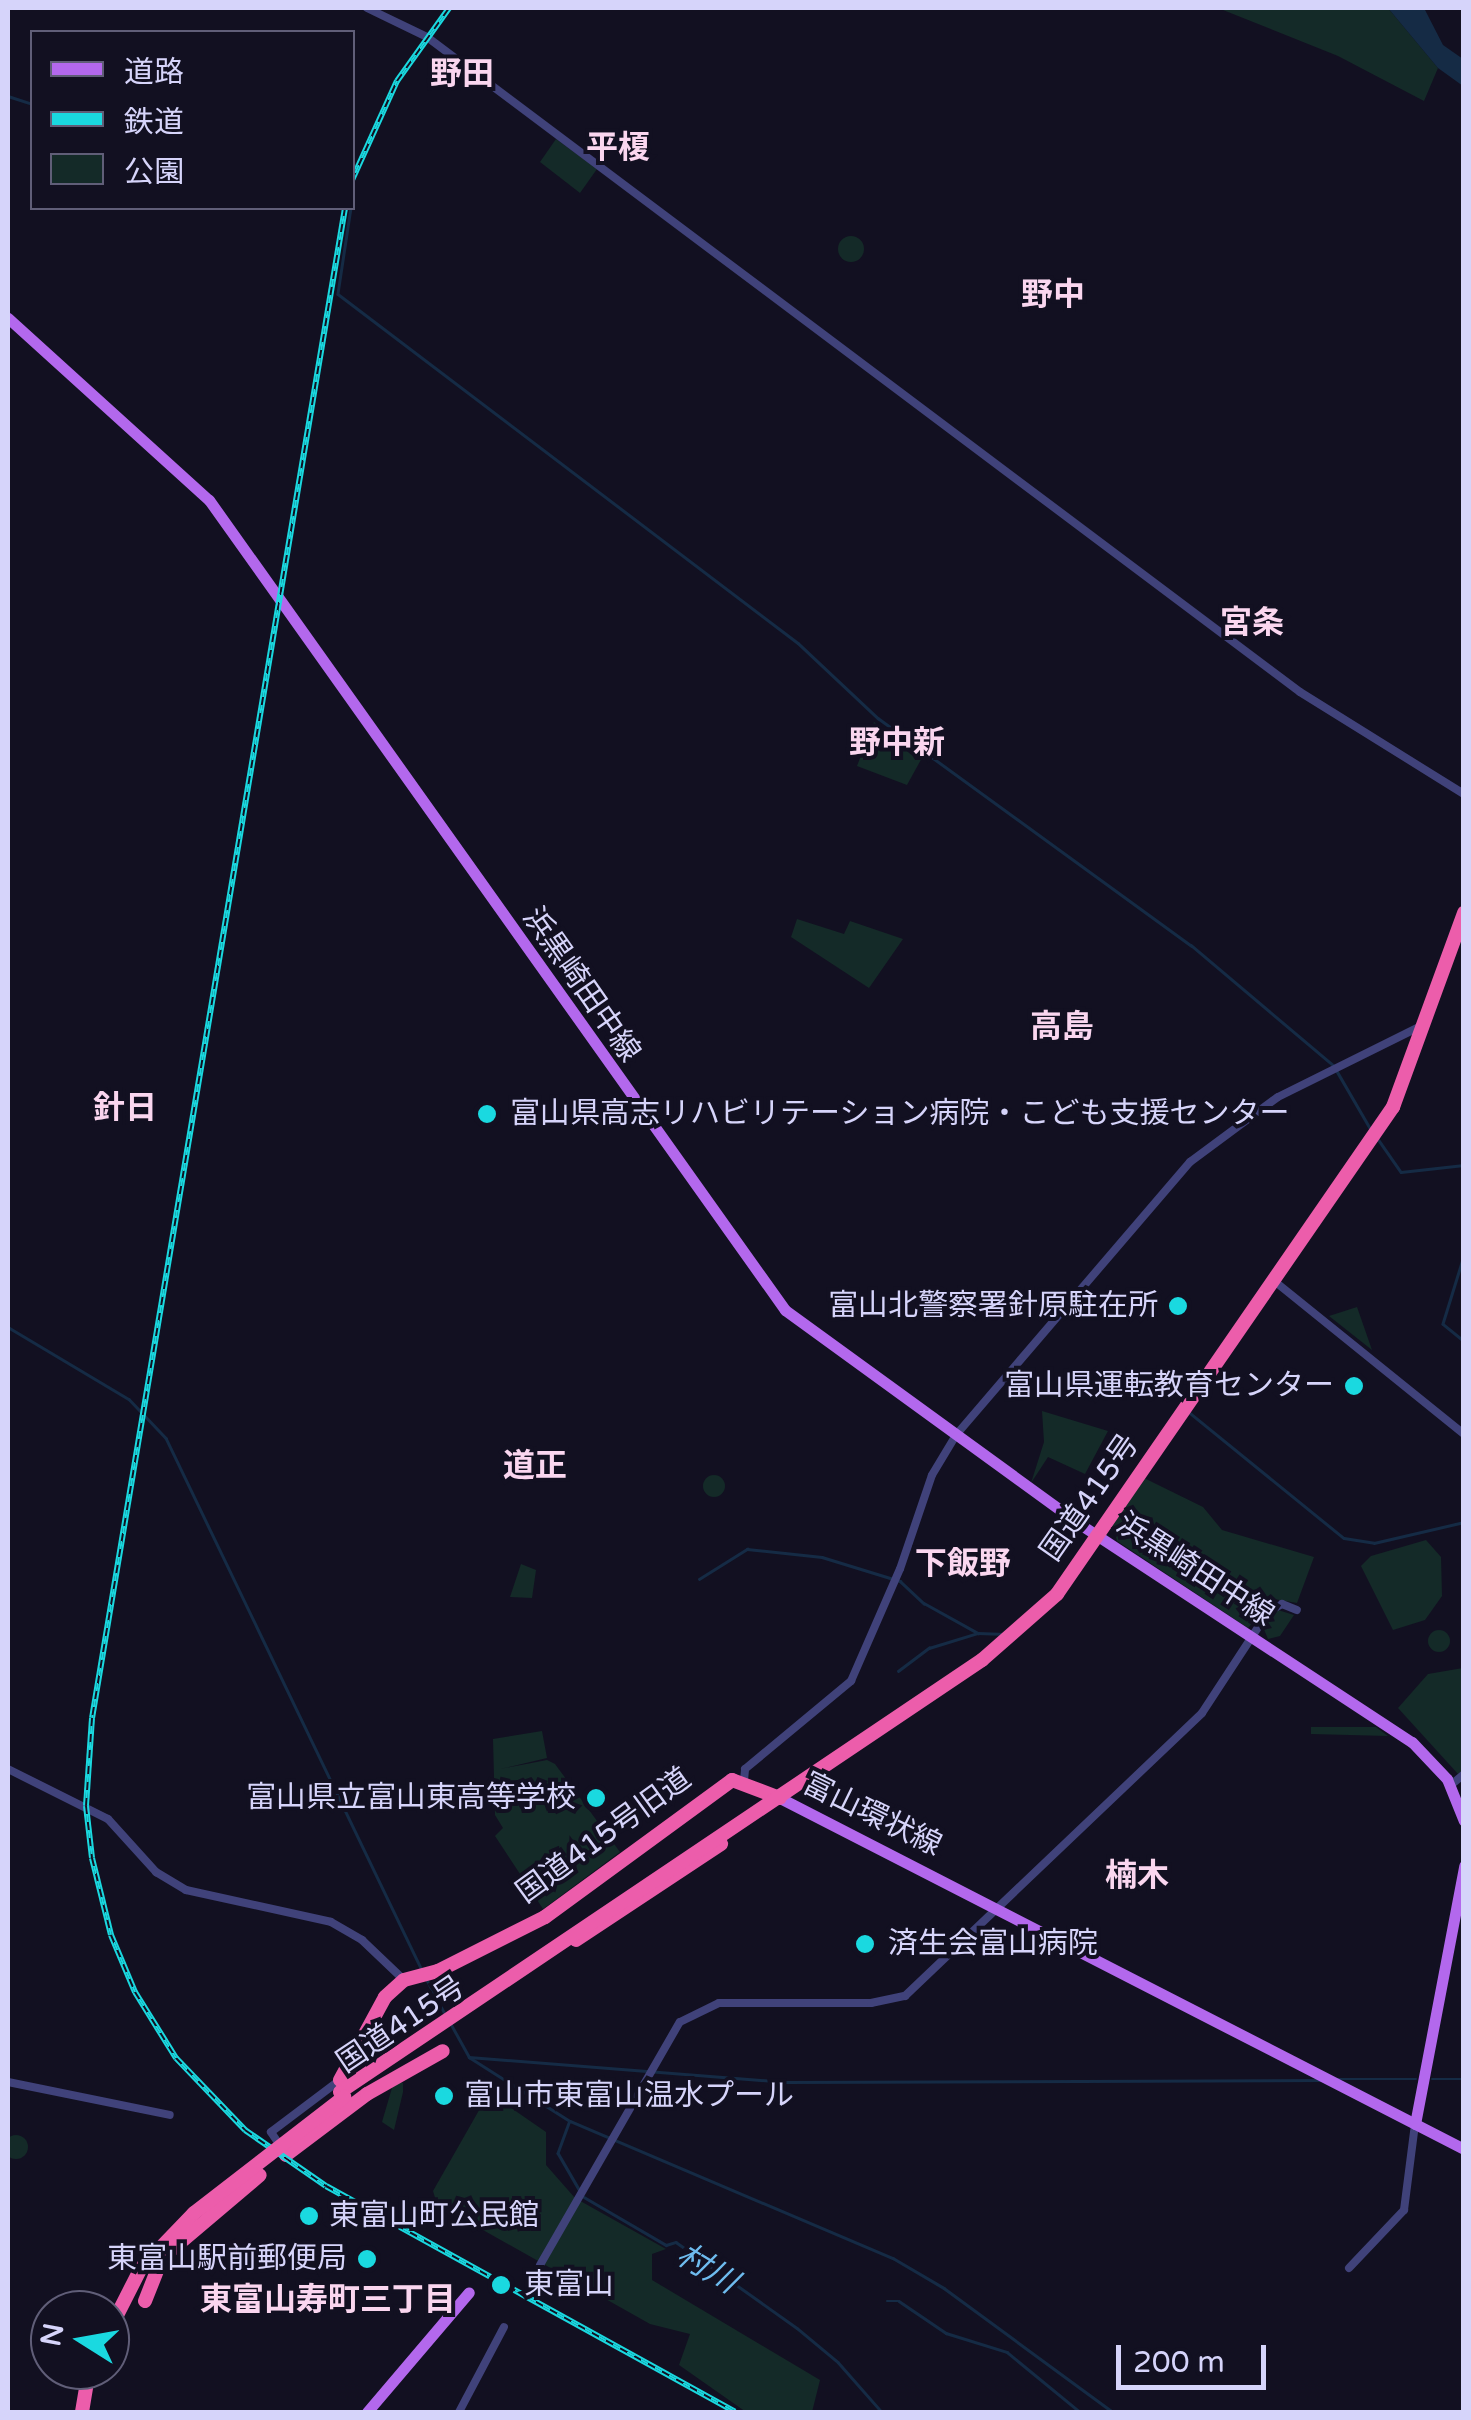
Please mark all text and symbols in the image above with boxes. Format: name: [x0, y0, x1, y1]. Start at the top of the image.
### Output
legend: [30, 30, 355, 210]
text: 道路: [124, 54, 184, 91]
district label: 野田: [430, 55, 494, 93]
text: 鉄道: [124, 104, 184, 141]
district label: 平榎: [586, 129, 650, 167]
text: 公園: [124, 154, 184, 191]
district label: 野中: [1021, 276, 1085, 314]
district label: 宮条: [1220, 604, 1284, 642]
district label: 野中新: [849, 724, 945, 762]
street label: 浜黒崎田中線: [515, 901, 647, 1069]
district label: 高島: [1030, 1008, 1094, 1046]
district label: 針日: [93, 1089, 157, 1127]
place label: 富山県高志リハビリテーション病院・こども支援センター: [510, 1096, 1290, 1132]
marker: 富山県高志リハビリテーション病院・こども支援センター: [474, 1101, 500, 1127]
place label: 富山北警察署針原駐在所: [828, 1288, 1158, 1324]
marker: 富山北警察署針原駐在所: [1167, 1295, 1189, 1317]
place label: 富山県運転教育センター: [1004, 1368, 1334, 1404]
marker: 富山県運転教育センター: [1343, 1375, 1365, 1397]
street label: 国道415号: [1033, 1428, 1147, 1568]
district label: 道正: [503, 1447, 567, 1485]
street label: 浜黒崎田中線: [1110, 1506, 1280, 1634]
district label: 下飯野: [915, 1545, 1011, 1583]
street label: 国道415号旧道: [510, 1761, 698, 1911]
street label: 富山環状線: [797, 1766, 947, 1864]
place label: 富山県立富山東高等学校: [246, 1780, 576, 1816]
marker: 富山県立富山東高等学校: [585, 1787, 607, 1809]
district label: 楠木: [1105, 1857, 1169, 1895]
place label: 済生会富山病院: [888, 1926, 1098, 1962]
marker: 済生会富山病院: [852, 1931, 878, 1957]
street label: 国道415号: [330, 1969, 472, 2081]
place label: 富山市東富山温水プール: [464, 2078, 794, 2114]
marker: 富山市東富山温水プール: [433, 2085, 455, 2107]
place label: 東富山町公民館: [329, 2198, 539, 2234]
marker: 東富山町公民館: [298, 2205, 320, 2227]
water label: 村川: [670, 2236, 744, 2302]
place label: 東富山駅前郵便局: [107, 2241, 347, 2277]
marker: 東富山駅前郵便局: [356, 2248, 378, 2270]
place label: 東富山: [524, 2267, 614, 2303]
marker: 東富山: [488, 2272, 514, 2298]
district label: 東富山寿町三丁目: [200, 2281, 456, 2319]
north arrow: [30, 2290, 130, 2390]
text: N: [34, 2320, 71, 2349]
scale bar: [1121, 2325, 1271, 2387]
text: 200 m: [1133, 2344, 1225, 2381]

